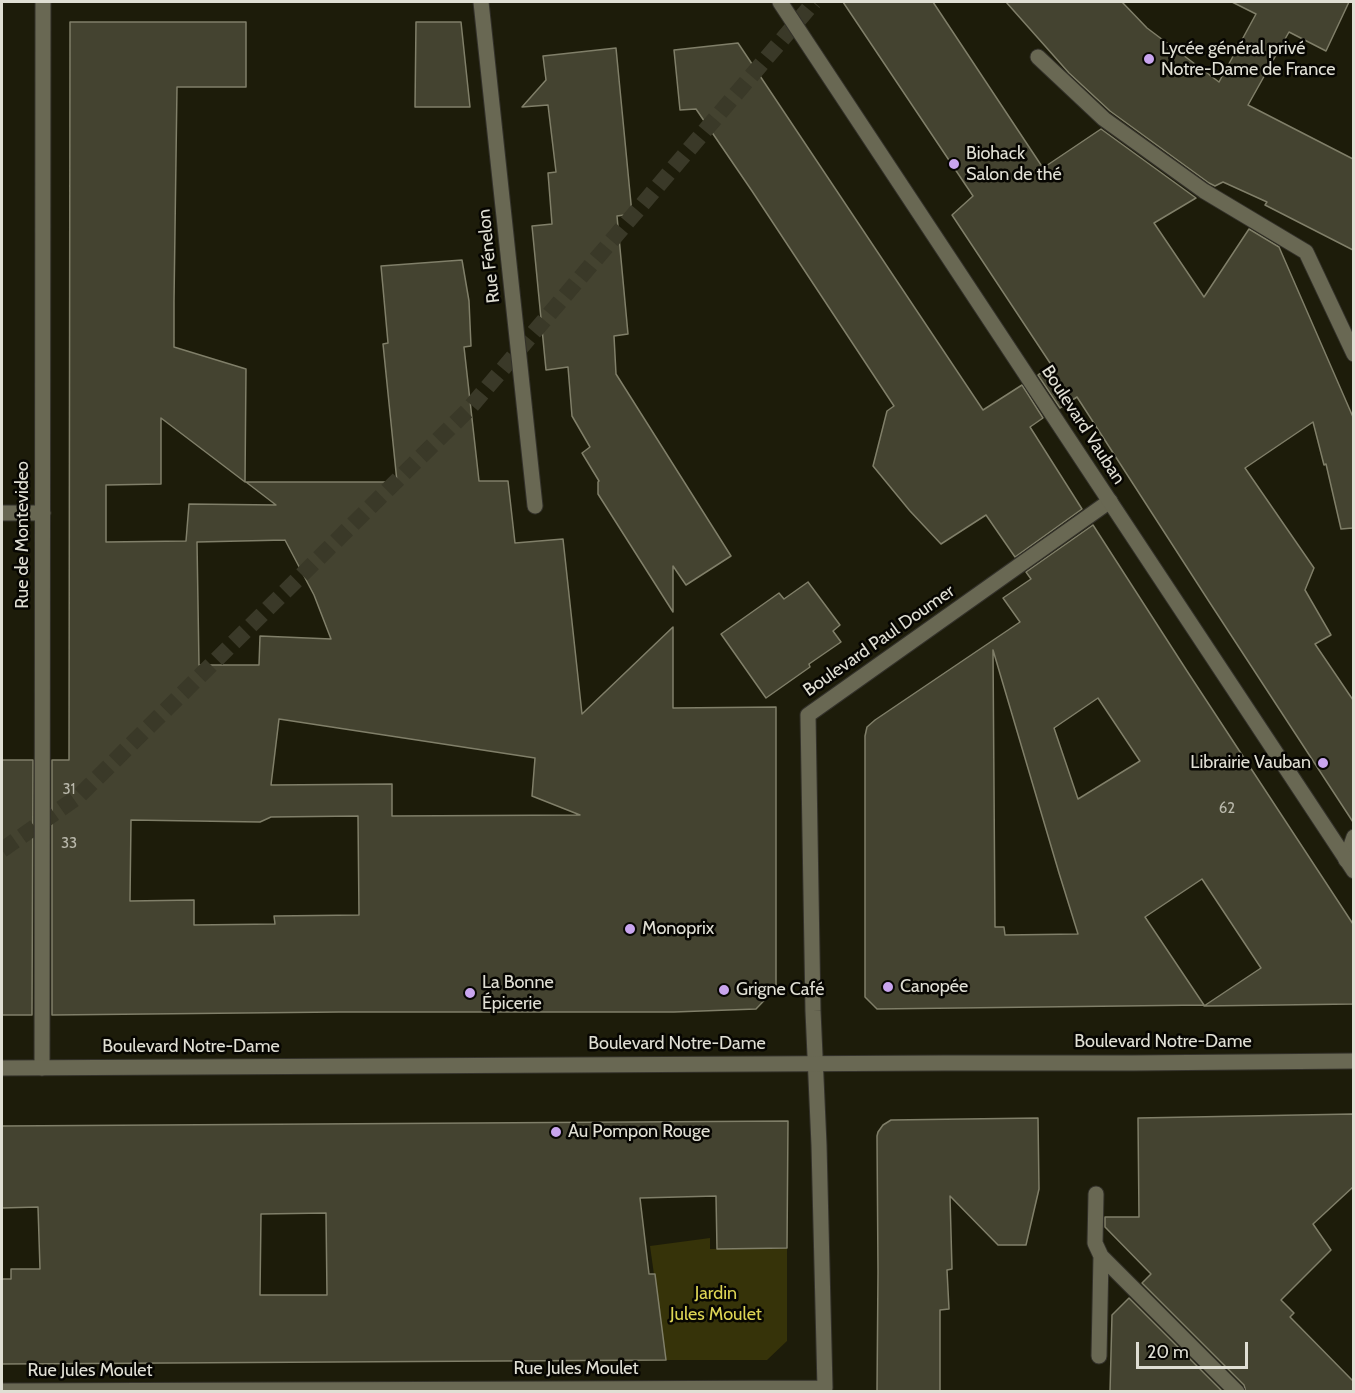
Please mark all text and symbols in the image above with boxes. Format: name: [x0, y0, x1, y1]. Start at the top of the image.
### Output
place label: Lycée général privé Notre-Dame de France: [1161, 38, 1336, 80]
marker: Lycée général privé Notre-Dame de France: [1142, 52, 1156, 66]
place label: Biohack Salon de thé: [966, 143, 1062, 186]
marker: Biohack Salon de thé: [947, 157, 961, 171]
street label: Rue Fénelon: [473, 208, 505, 304]
street label: Boulevard Vauban: [1037, 362, 1129, 488]
street label: Rue de Montevideo: [12, 461, 34, 609]
street label: Boulevard Paul Doumer: [799, 581, 959, 701]
place label: Librairie Vauban: [1190, 752, 1311, 774]
marker: Librairie Vauban: [1316, 756, 1330, 770]
house number: 31: [62, 781, 76, 799]
house number: 62: [1219, 800, 1235, 818]
house number: 33: [61, 835, 77, 853]
place label: Monoprix: [642, 918, 714, 940]
marker: Monoprix: [623, 922, 637, 936]
place label: La Bonne Épicerie: [482, 972, 554, 1014]
place label: Canopée: [900, 976, 968, 998]
place label: Grigne Café: [736, 979, 824, 1001]
marker: Canopée: [881, 980, 895, 994]
marker: Grigne Café: [717, 983, 731, 997]
marker: La Bonne Épicerie: [463, 986, 477, 1000]
street label: Boulevard Notre-Dame: [1074, 1031, 1252, 1053]
street label: Boulevard Notre-Dame: [588, 1033, 766, 1055]
street label: Boulevard Notre-Dame: [102, 1036, 280, 1058]
place label: Au Pompon Rouge: [568, 1121, 710, 1143]
marker: Au Pompon Rouge: [549, 1125, 563, 1139]
park label: Jardin Jules Moulet: [670, 1283, 762, 1326]
scale bar: [1139, 1330, 1252, 1368]
text: 20 m: [1147, 1341, 1189, 1363]
street label: Rue Jules Moulet: [513, 1358, 639, 1380]
street label: Rue Jules Moulet: [27, 1360, 153, 1382]

